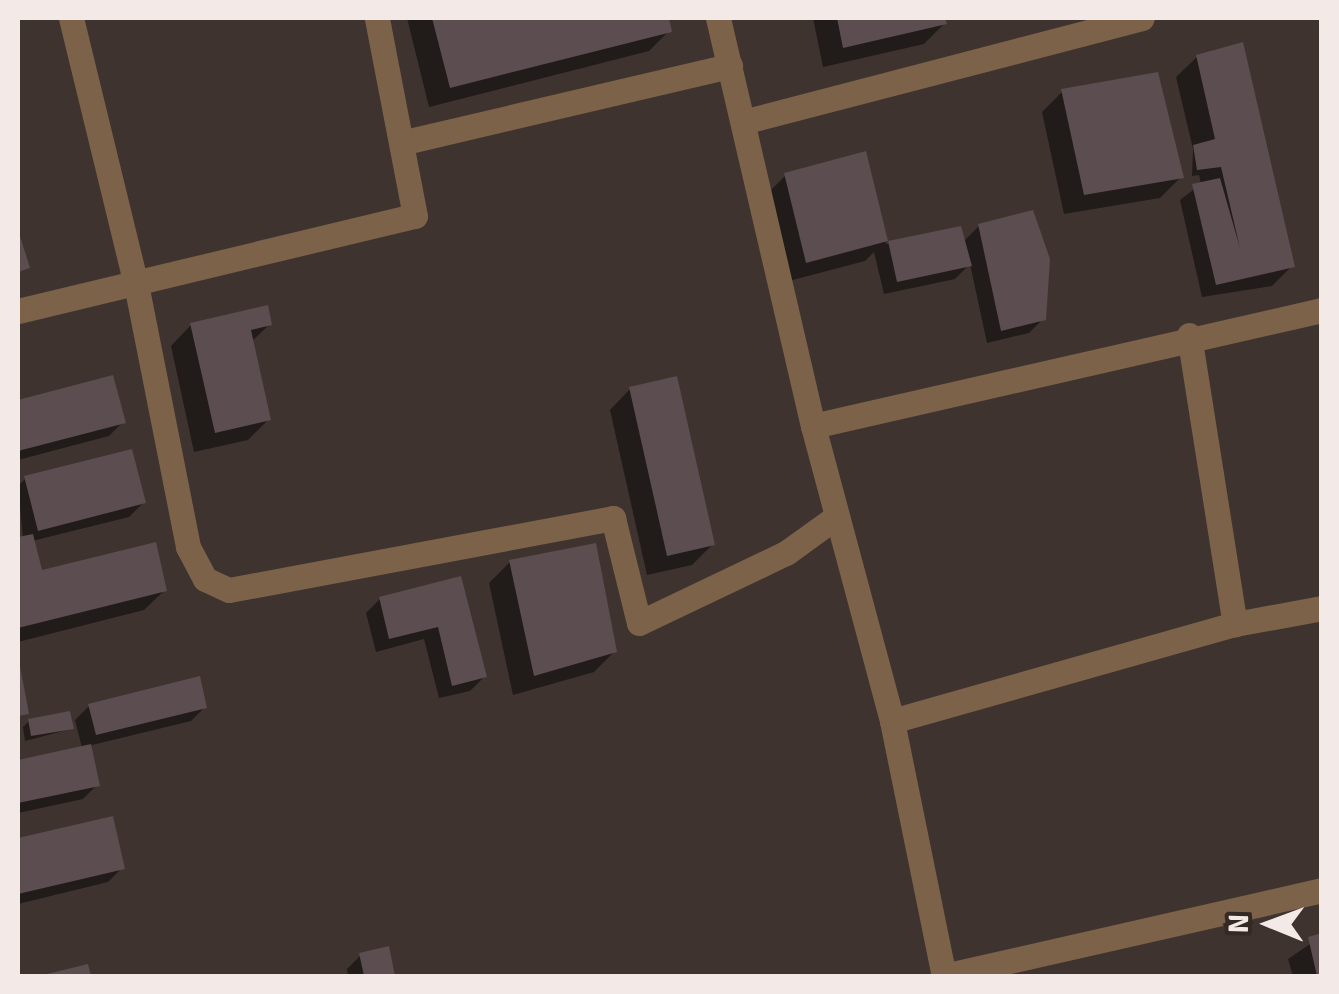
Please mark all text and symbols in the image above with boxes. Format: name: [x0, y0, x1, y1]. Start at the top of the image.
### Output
north arrow: [1219, 874, 1319, 974]
text: N: [1222, 913, 1256, 934]

